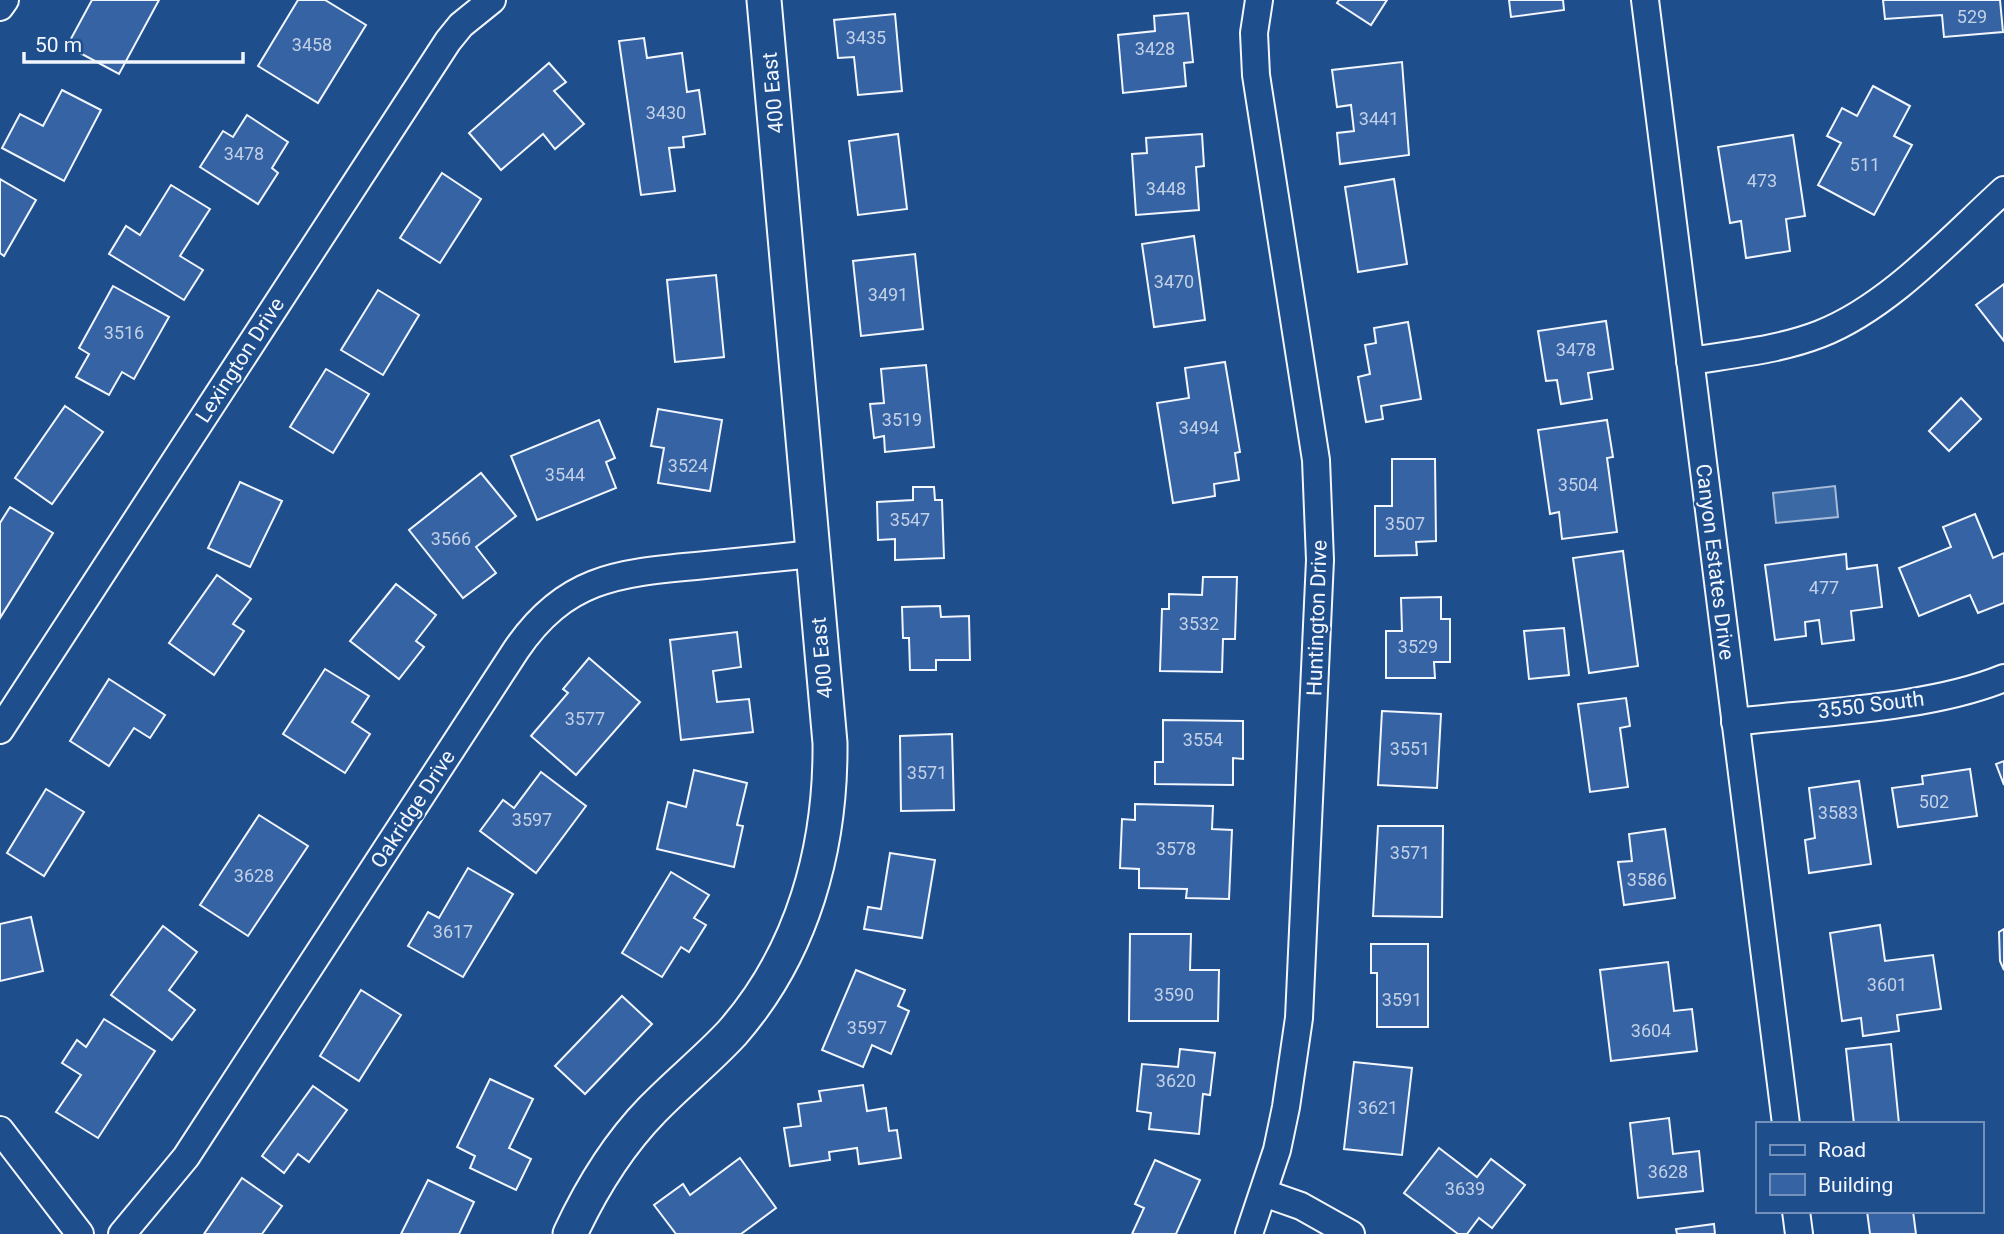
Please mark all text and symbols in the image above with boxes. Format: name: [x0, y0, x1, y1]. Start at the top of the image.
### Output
house number: 529: [1957, 6, 1987, 27]
scale bar: [24, 21, 243, 65]
house number: 3435: [846, 27, 886, 48]
text: 50 m: [35, 33, 82, 57]
house number: 3458: [292, 34, 332, 55]
house number: 3428: [1135, 38, 1175, 59]
street label: 400 East: [757, 51, 789, 135]
house number: 3430: [646, 102, 686, 123]
house number: 3441: [1359, 108, 1399, 129]
house number: 3478: [224, 143, 264, 164]
house number: 511: [1850, 154, 1880, 175]
house number: 473: [1747, 170, 1777, 191]
house number: 3448: [1146, 178, 1186, 199]
house number: 3470: [1154, 271, 1194, 292]
house number: 3491: [868, 284, 908, 305]
street label: Lexington Drive: [191, 293, 289, 427]
house number: 3516: [104, 322, 144, 343]
house number: 3478: [1556, 339, 1596, 360]
house number: 3519: [882, 409, 922, 430]
house number: 3494: [1179, 417, 1219, 438]
house number: 3524: [668, 455, 708, 476]
street label: Canyon Estates Drive: [1691, 462, 1739, 662]
house number: 3544: [545, 464, 585, 485]
house number: 3504: [1558, 474, 1598, 495]
house number: 3547: [890, 509, 930, 530]
house number: 3507: [1385, 513, 1425, 534]
house number: 3566: [431, 528, 471, 549]
street label: Huntington Drive: [1302, 540, 1332, 696]
house number: 477: [1809, 577, 1839, 598]
house number: 3532: [1179, 613, 1219, 634]
street label: 400 East: [806, 616, 838, 700]
house number: 3529: [1398, 636, 1438, 657]
street label: 3550 South: [1816, 687, 1926, 723]
house number: 3577: [565, 708, 605, 729]
house number: 3554: [1183, 729, 1223, 750]
house number: 3551: [1390, 738, 1430, 759]
street label: Oakridge Drive: [366, 745, 460, 873]
house number: 3571: [907, 762, 947, 783]
house number: 502: [1919, 791, 1949, 812]
house number: 3583: [1818, 802, 1858, 823]
house number: 3597: [512, 809, 552, 830]
house number: 3578: [1156, 838, 1196, 859]
house number: 3571: [1390, 842, 1430, 863]
house number: 3628: [234, 865, 274, 886]
house number: 3586: [1627, 869, 1667, 890]
house number: 3617: [433, 921, 473, 942]
house number: 3601: [1867, 974, 1907, 995]
house number: 3590: [1154, 984, 1194, 1005]
house number: 3591: [1382, 989, 1422, 1010]
house number: 3597: [847, 1017, 887, 1038]
house number: 3604: [1631, 1020, 1671, 1041]
house number: 3620: [1156, 1070, 1196, 1091]
house number: 3621: [1358, 1097, 1398, 1118]
legend: [1756, 1122, 1983, 1213]
text: Road: [1818, 1138, 1866, 1162]
house number: 3628: [1648, 1161, 1688, 1182]
text: Building: [1818, 1173, 1893, 1197]
house number: 3639: [1445, 1178, 1485, 1199]

